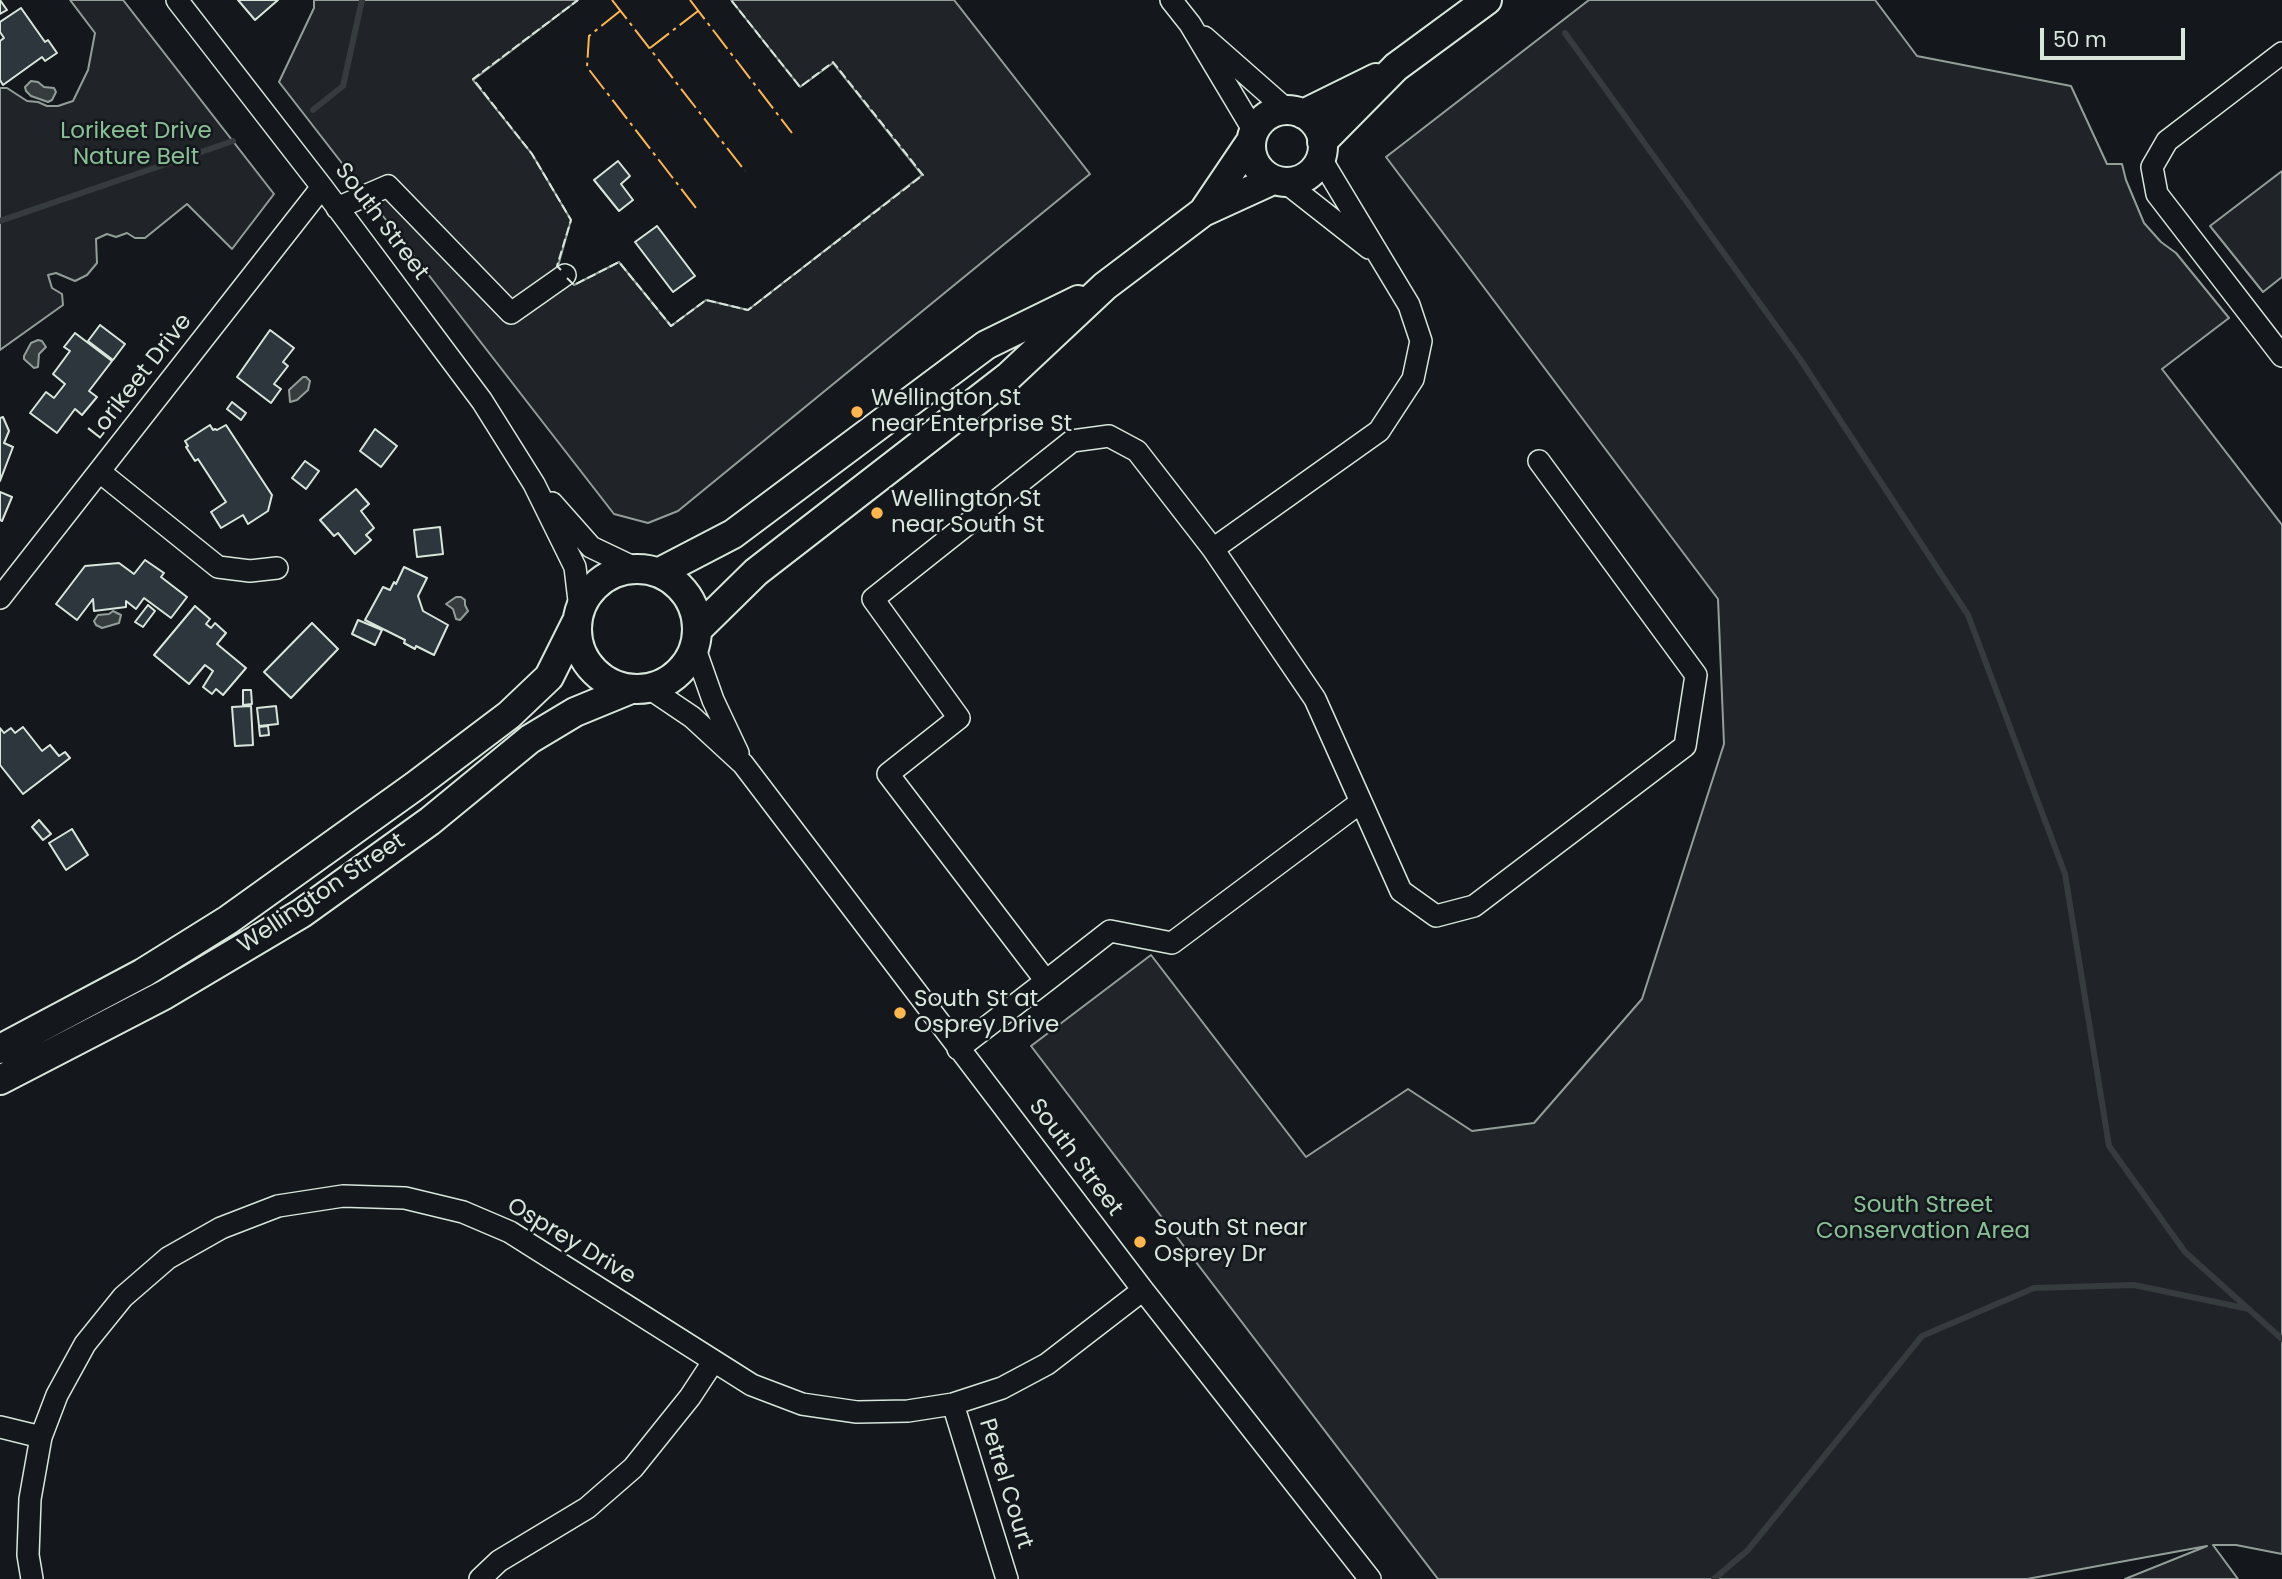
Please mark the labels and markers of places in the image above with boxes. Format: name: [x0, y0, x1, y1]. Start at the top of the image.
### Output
place label: Wellington St near Enterprise St: [871, 385, 1072, 439]
marker: Wellington St near Enterprise St: [849, 404, 865, 420]
place label: Wellington St near South St: [891, 486, 1044, 540]
marker: Wellington St near South St: [869, 505, 885, 521]
place label: South St at Osprey Drive: [914, 986, 1059, 1040]
marker: South St at Osprey Drive: [892, 1005, 908, 1021]
place label: South St near Osprey Dr: [1154, 1215, 1307, 1269]
marker: South St near Osprey Dr: [1132, 1234, 1148, 1250]

